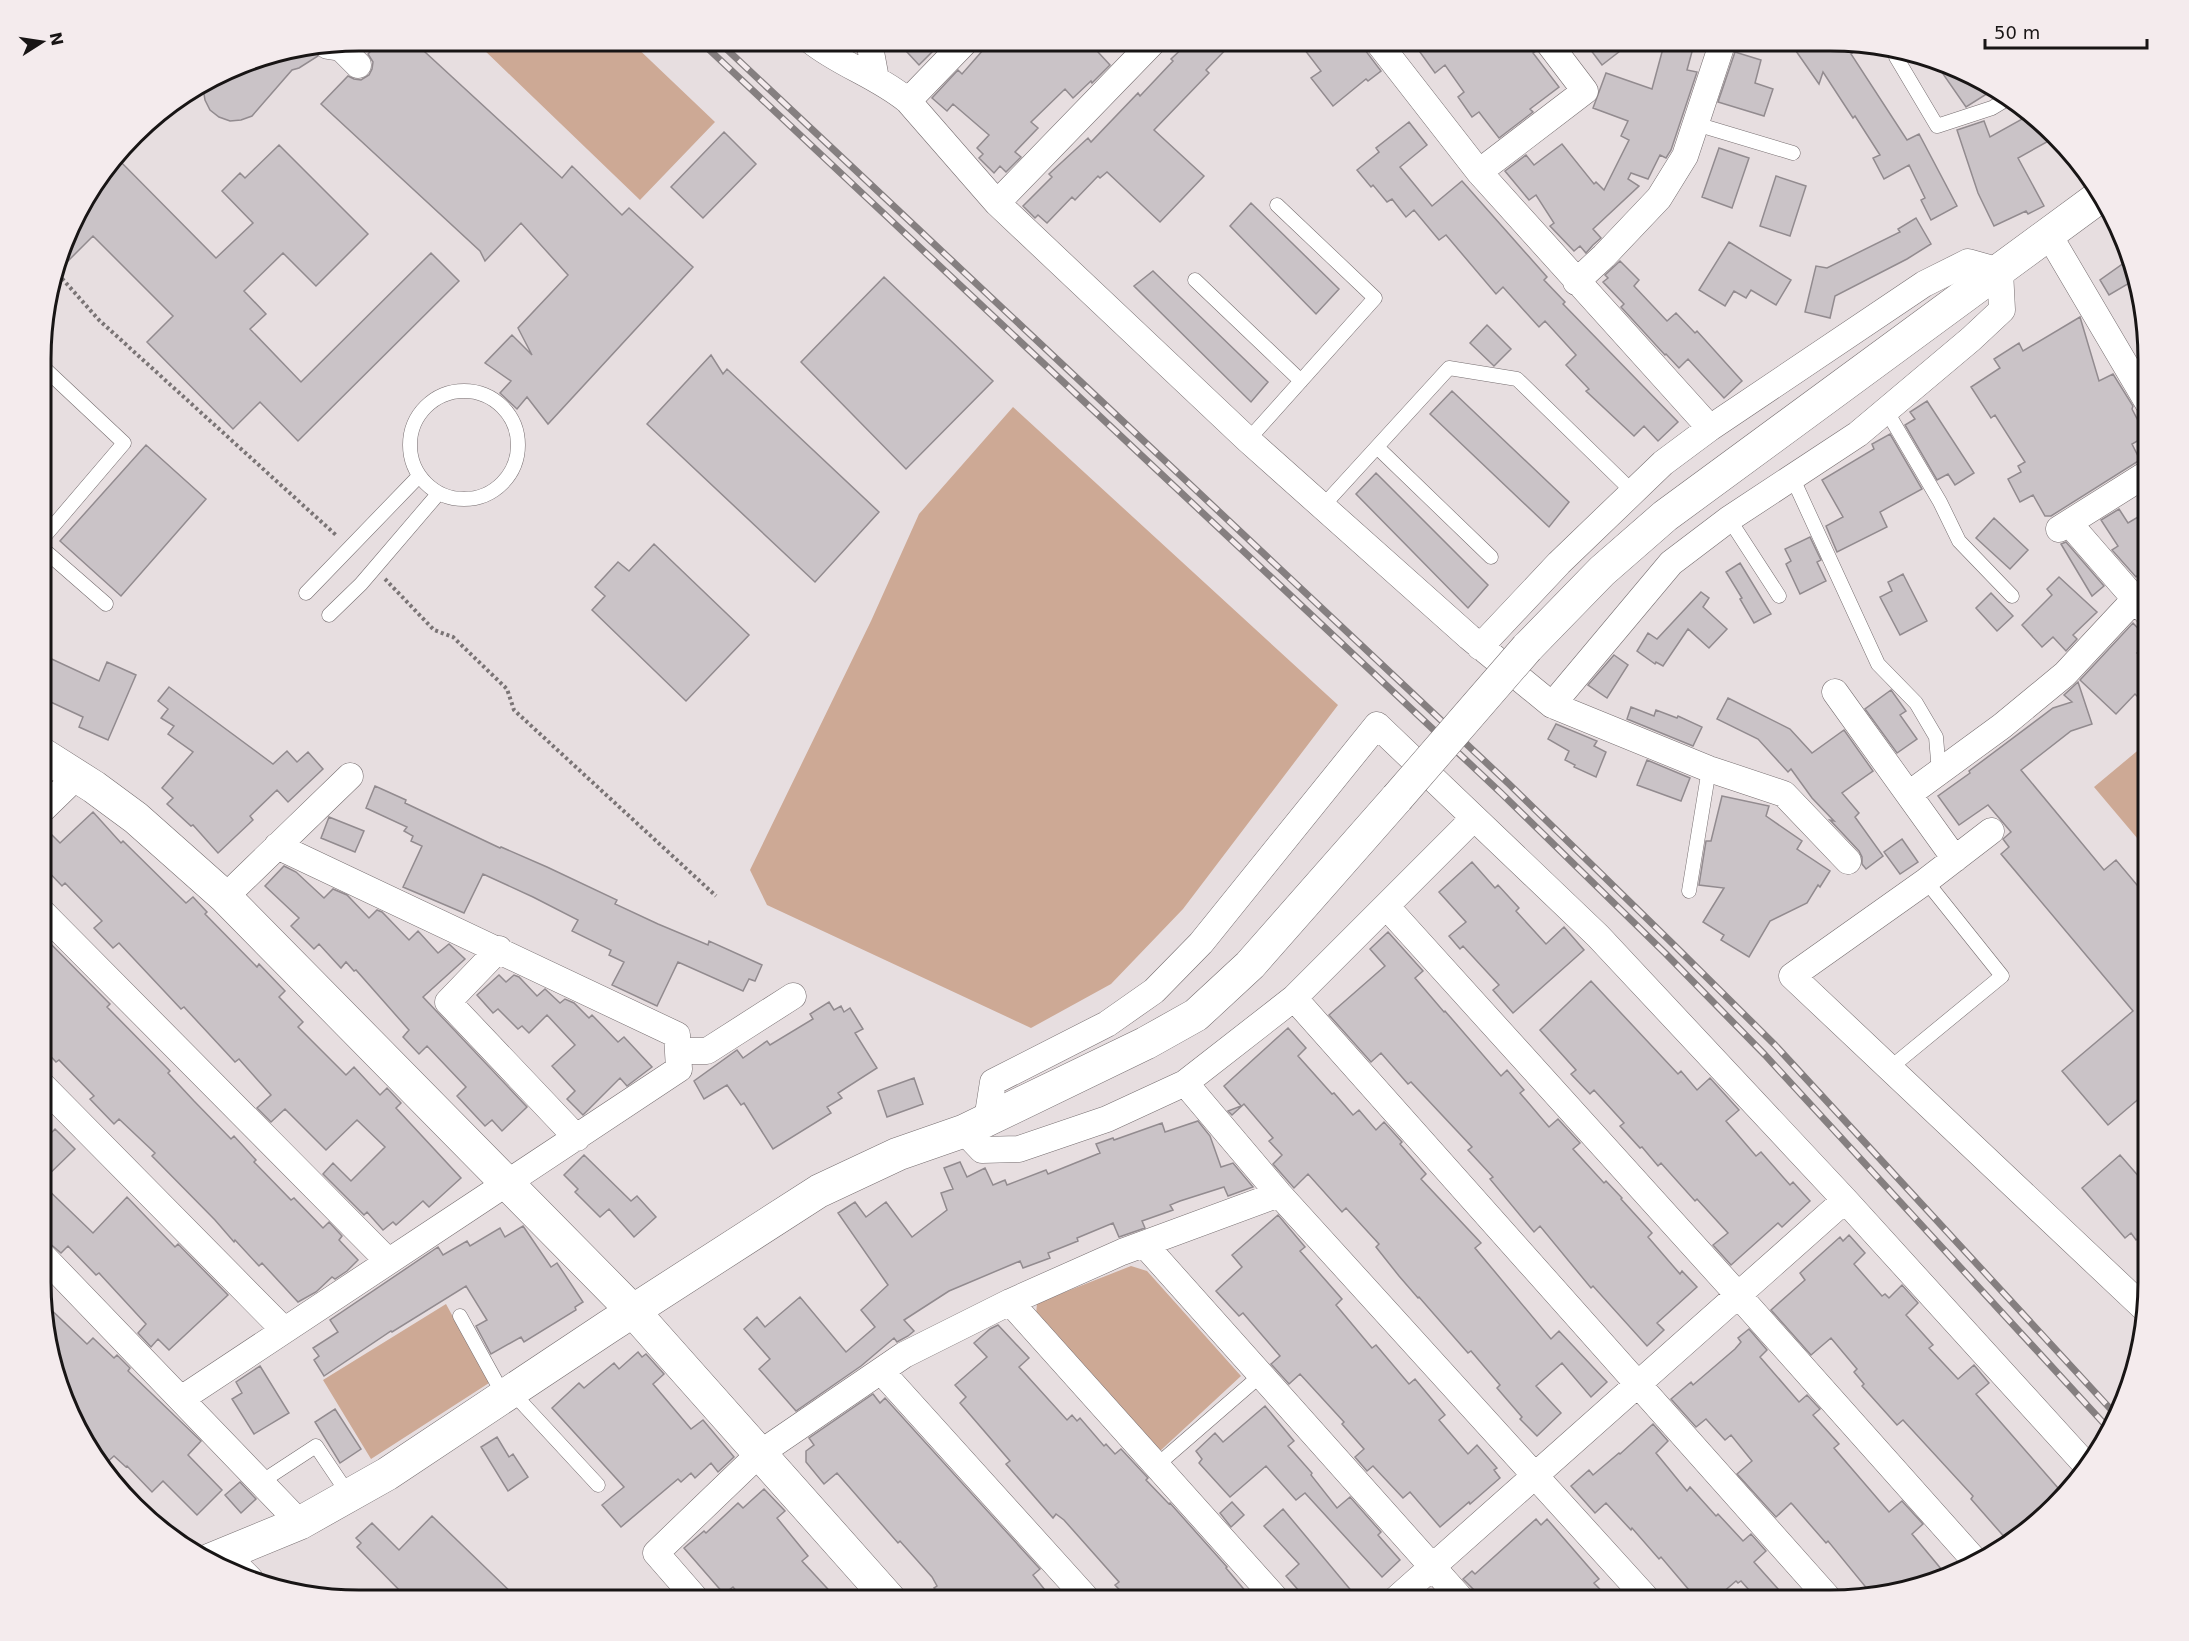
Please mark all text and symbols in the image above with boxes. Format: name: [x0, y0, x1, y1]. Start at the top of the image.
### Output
north arrow: [12, 12, 72, 72]
scale bar: [1985, 12, 2147, 50]
text: 50 m: [1994, 22, 2040, 43]
text: N: [45, 30, 67, 48]

